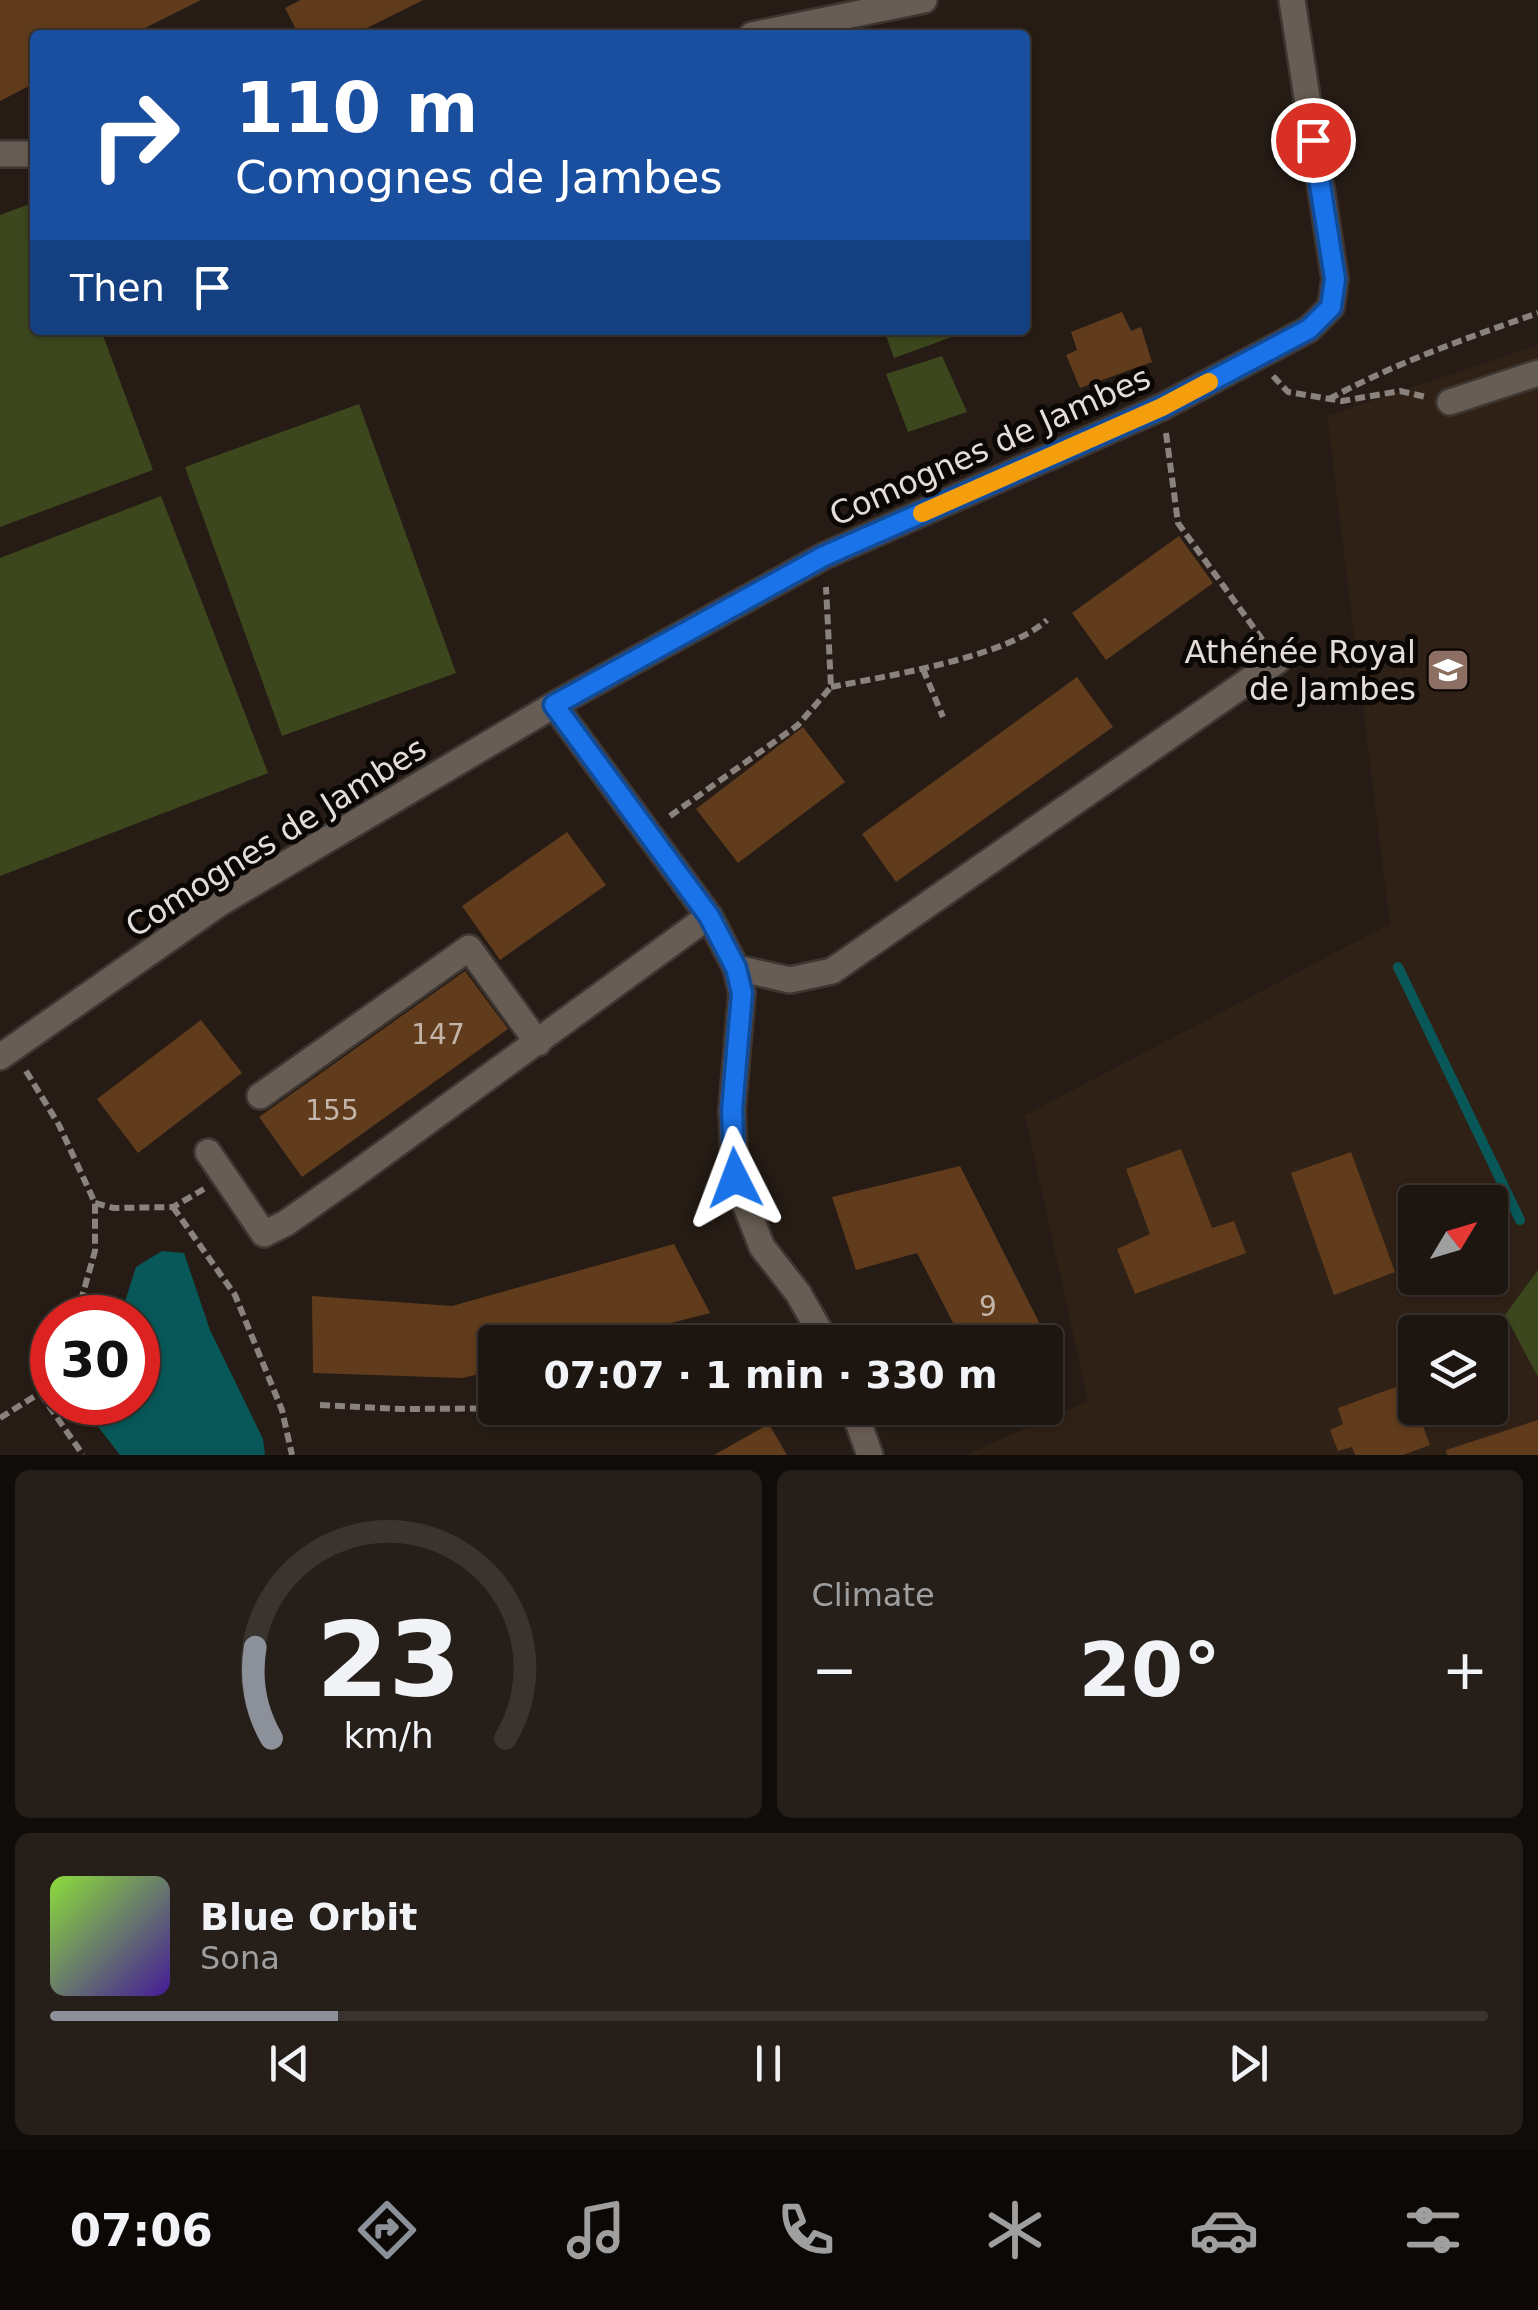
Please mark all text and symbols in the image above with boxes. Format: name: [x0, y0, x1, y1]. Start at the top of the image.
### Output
text: 110 m: [235, 67, 478, 149]
icon: right: [70, 70, 200, 200]
pin: [1271, 98, 1356, 183]
icon: arrive: [1286, 113, 1341, 168]
text: Comognes de Jambes: [235, 151, 723, 204]
icon: arrive: [185, 260, 240, 315]
text: Then: [70, 266, 165, 310]
street label: Comognes de Jambes: [824, 358, 1156, 534]
place label: Athénée Royal de Jambes: [1185, 633, 1416, 708]
school or university icon: Athénée Royal de Jambes: [1425, 647, 1471, 693]
street label: Comognes de Jambes: [119, 729, 433, 945]
house number: 147: [411, 1018, 465, 1051]
house number: 155: [305, 1094, 359, 1127]
position arrow: [683, 1126, 787, 1230]
north arrow: [1398, 1185, 1508, 1295]
map controls: [1398, 1185, 1508, 1425]
house number: 9: [979, 1290, 997, 1323]
speed limit sign: 30: [30, 1295, 160, 1425]
button: layers: [1398, 1315, 1508, 1425]
text: 07:07 · 1 min · 330 m: [543, 1353, 998, 1397]
text: Climate: [812, 1576, 935, 1614]
text: 23: [316, 1599, 461, 1721]
text: 20°: [1079, 1626, 1221, 1714]
text: −: [812, 1638, 858, 1702]
text: +: [1442, 1638, 1488, 1702]
text: km/h: [343, 1715, 433, 1756]
text: Blue Orbit: [200, 1895, 417, 1939]
text: Sona: [200, 1939, 280, 1977]
icon: previous: [262, 2036, 317, 2091]
icon: pause: [741, 2036, 796, 2091]
icon: next: [1221, 2036, 1276, 2091]
icon: directions: [352, 2195, 422, 2265]
icon: music: [561, 2195, 631, 2265]
icon: phone: [771, 2195, 841, 2265]
icon: climate: [980, 2195, 1050, 2265]
icon: car: [1189, 2195, 1259, 2265]
icon: filters: [1398, 2195, 1468, 2265]
text: 07:06: [70, 2204, 213, 2257]

